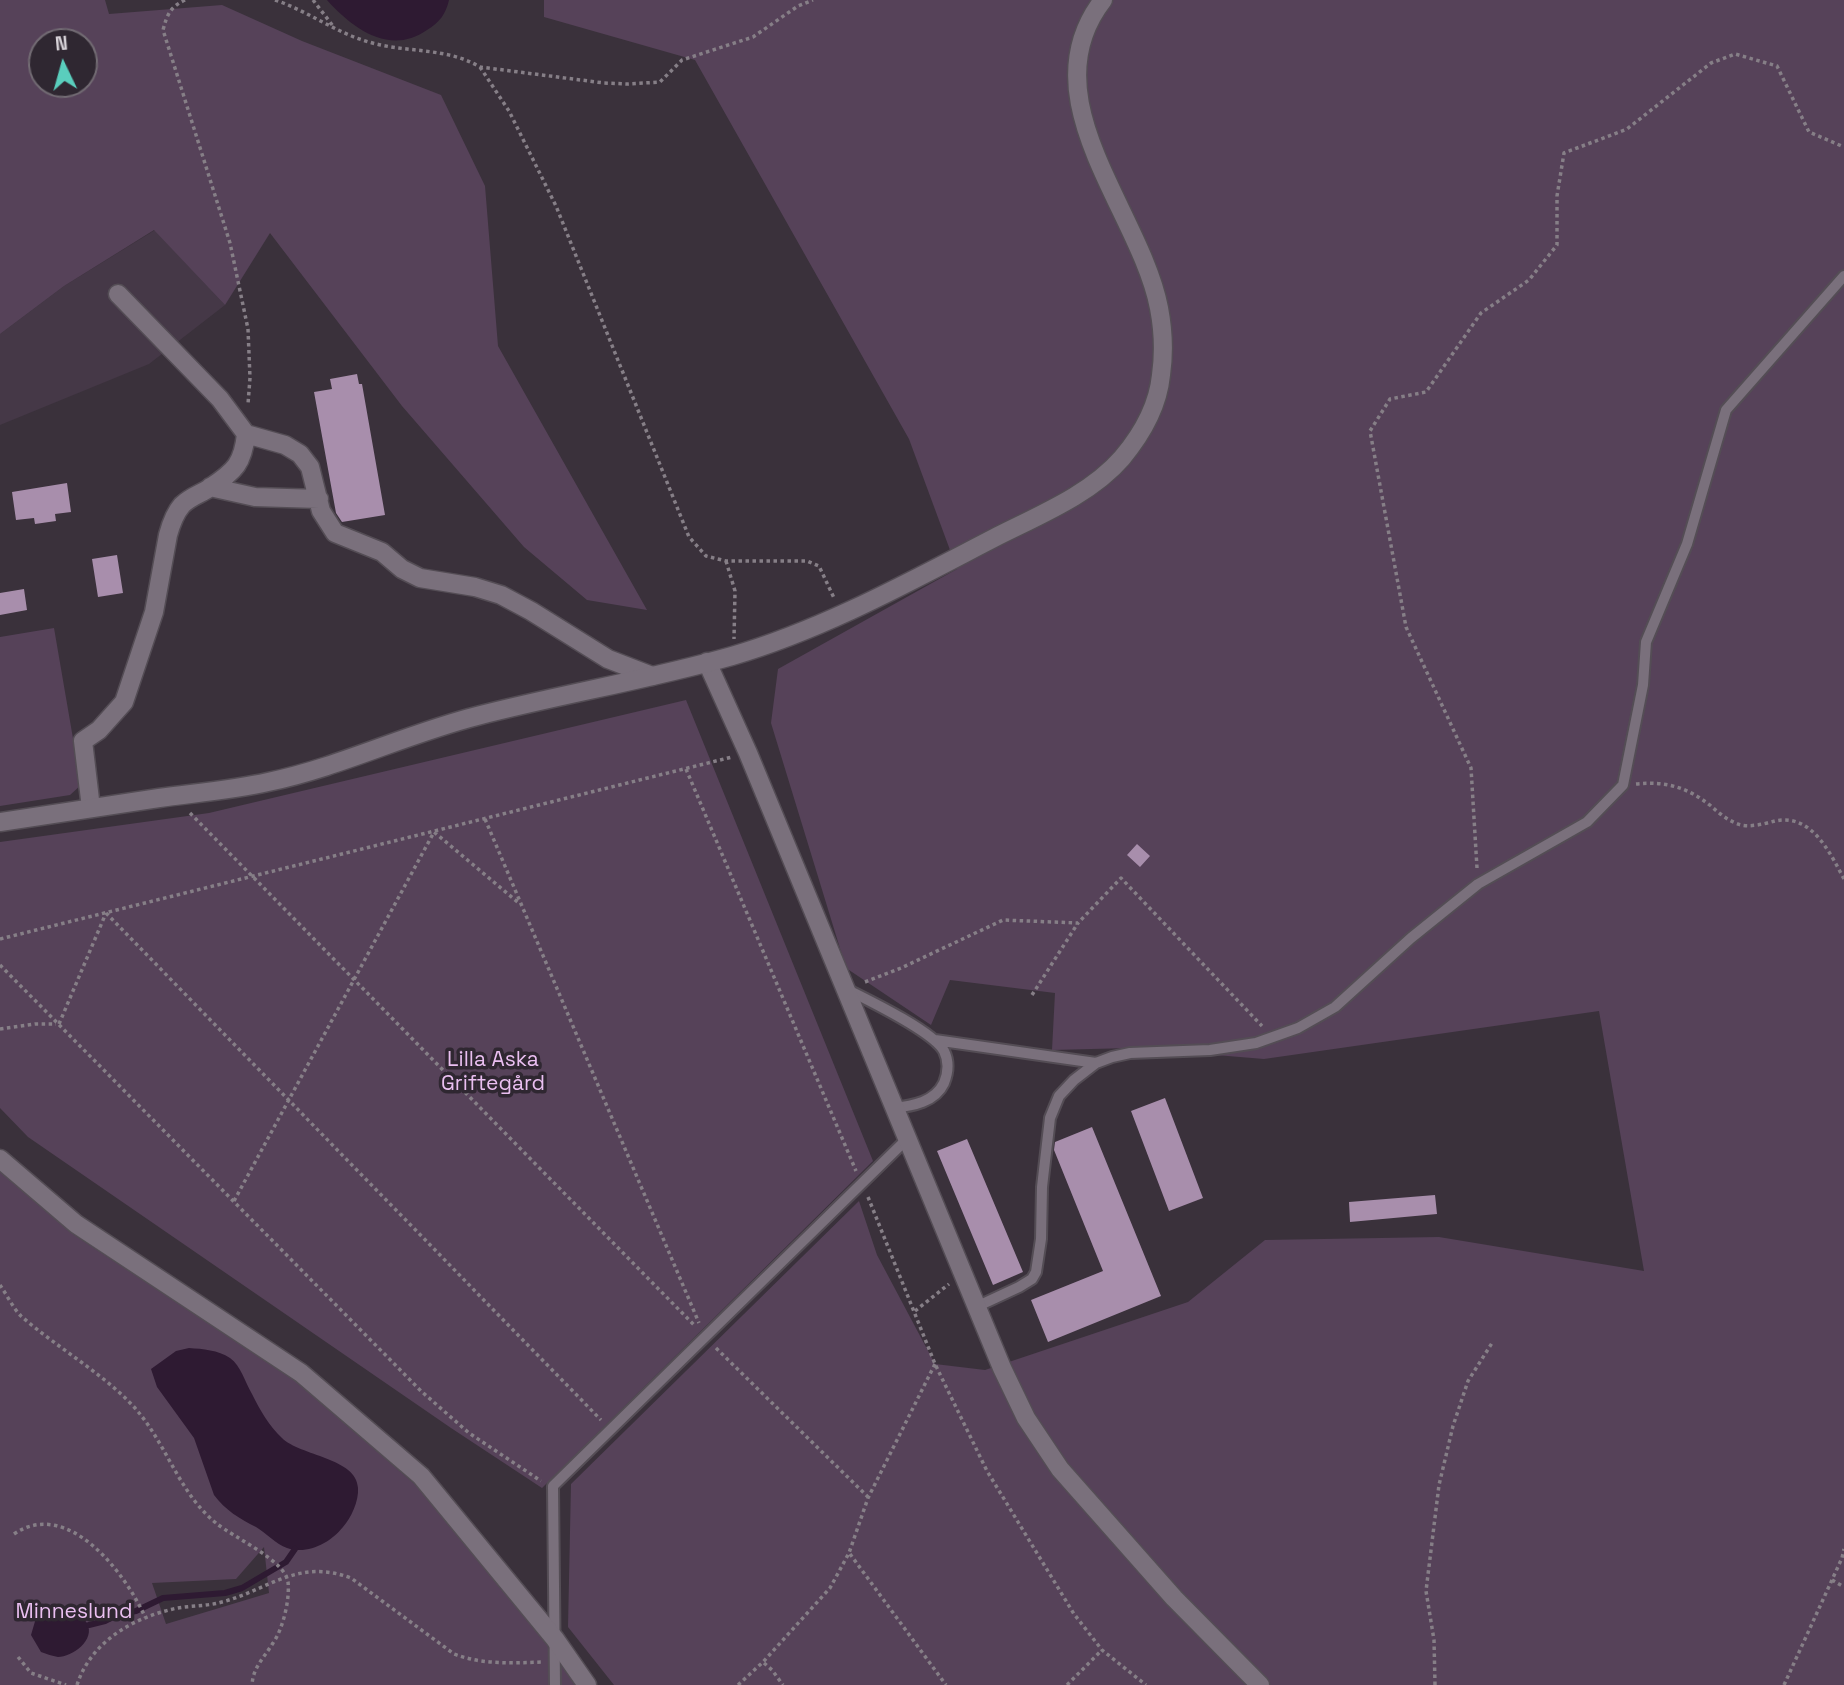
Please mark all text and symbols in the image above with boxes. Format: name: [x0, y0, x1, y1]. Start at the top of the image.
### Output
north arrow: [28, 28, 98, 98]
text: N: [54, 31, 69, 57]
park label: Lilla Aska Griftegård: [441, 1047, 545, 1097]
park label: Minneslund: [16, 1599, 132, 1625]

